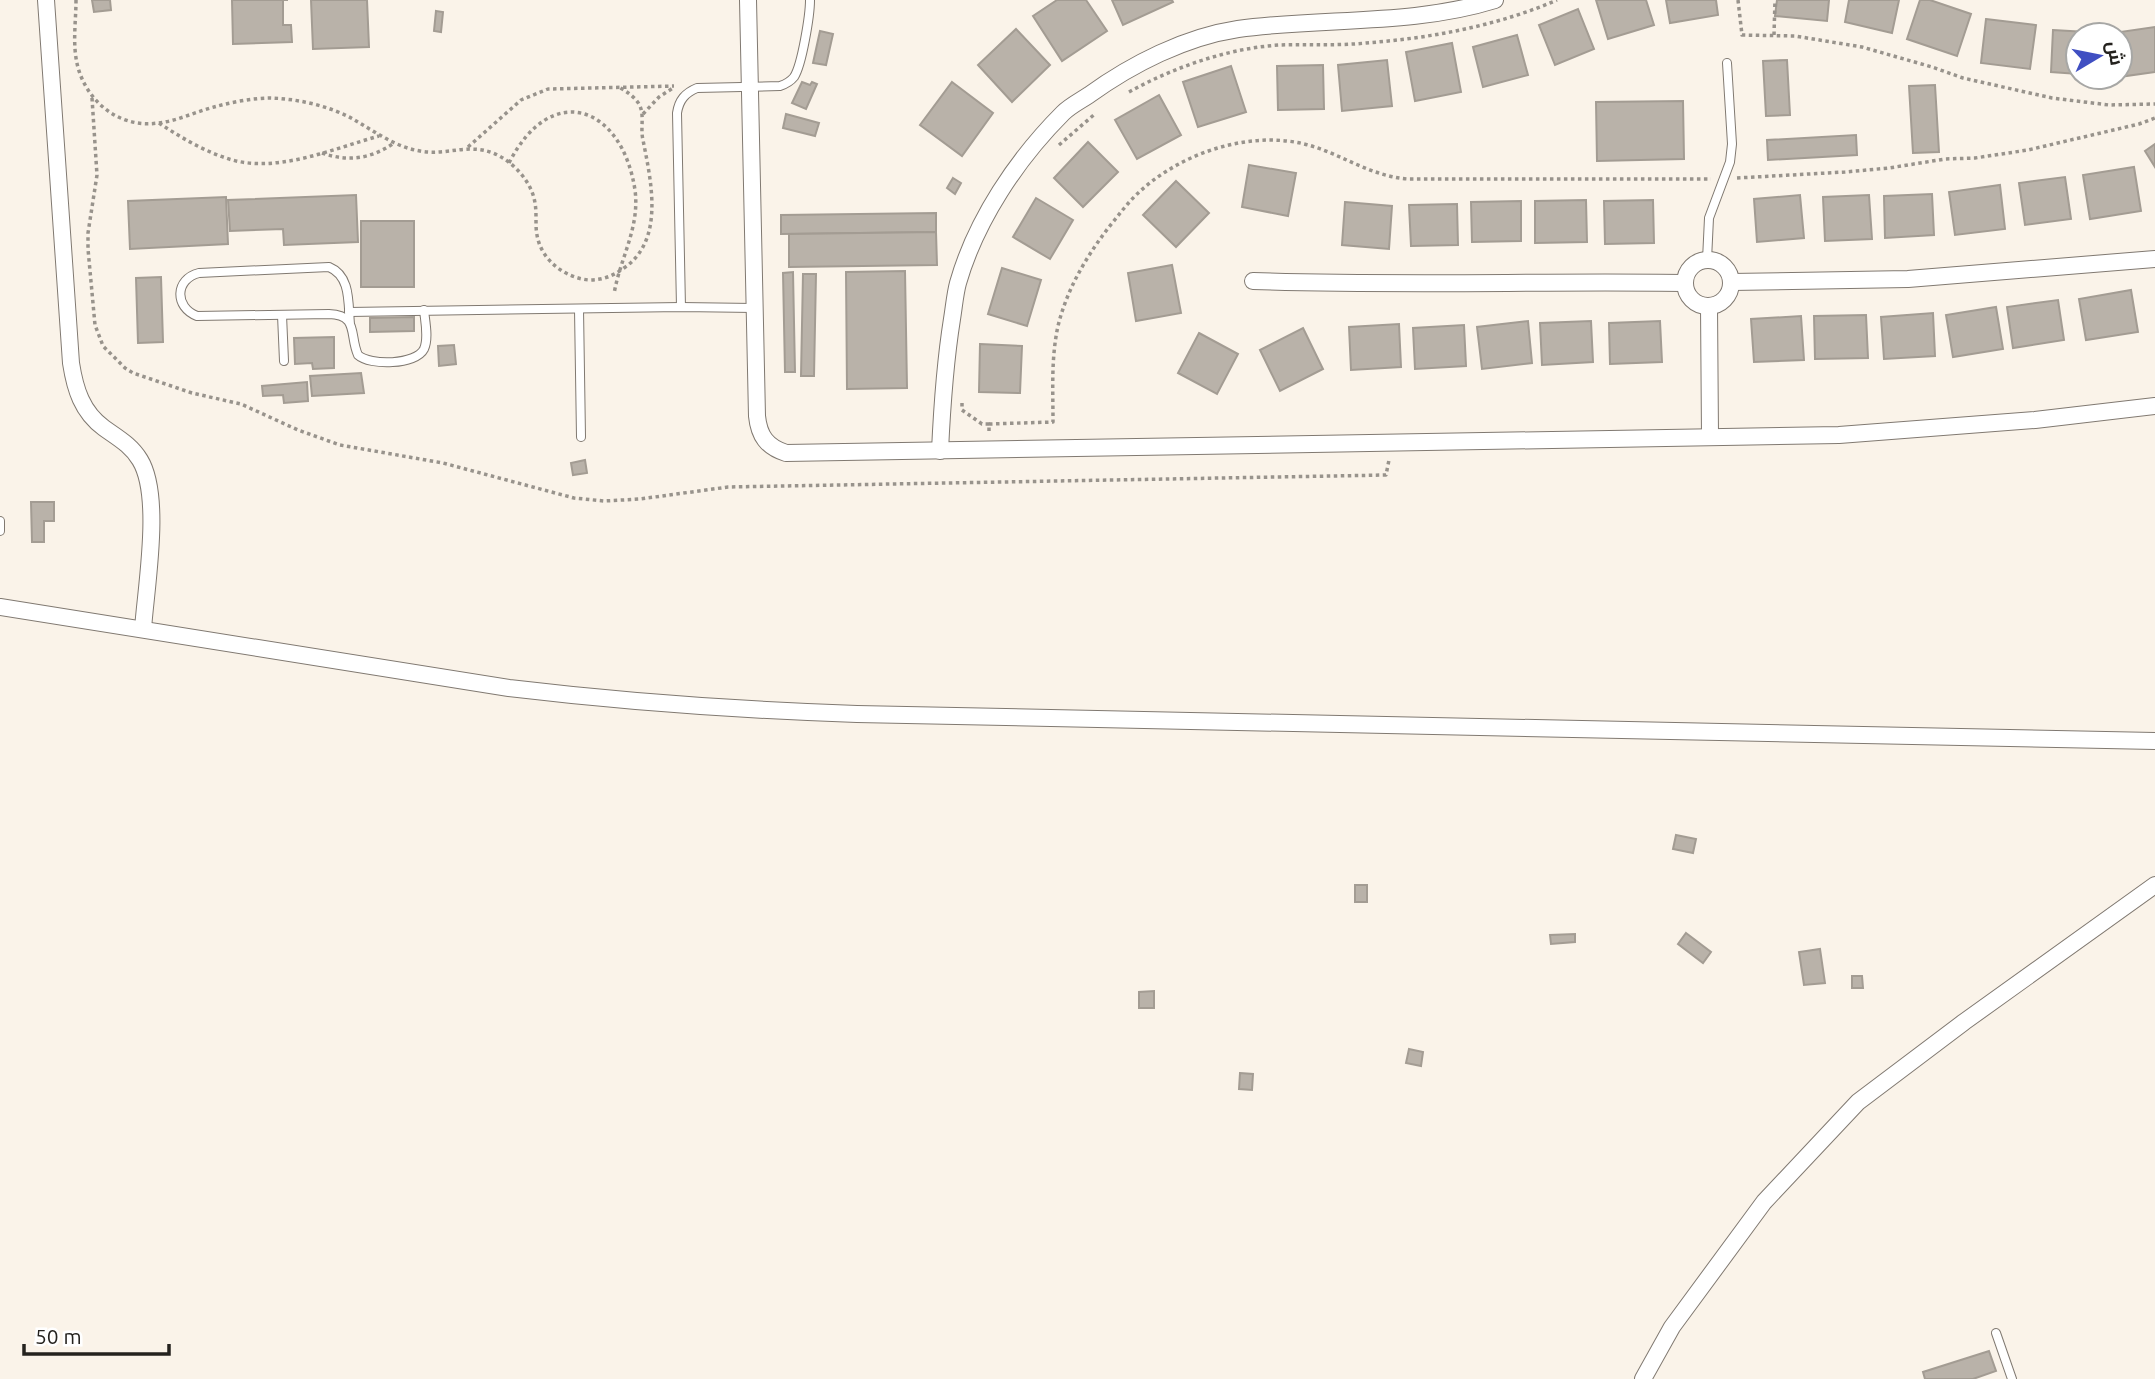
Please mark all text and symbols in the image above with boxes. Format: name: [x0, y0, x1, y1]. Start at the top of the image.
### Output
north arrow: [2064, 21, 2134, 91]
text: ش: [2102, 39, 2129, 67]
scale bar: [24, 1312, 170, 1356]
text: 50 m: [35, 1324, 82, 1348]

